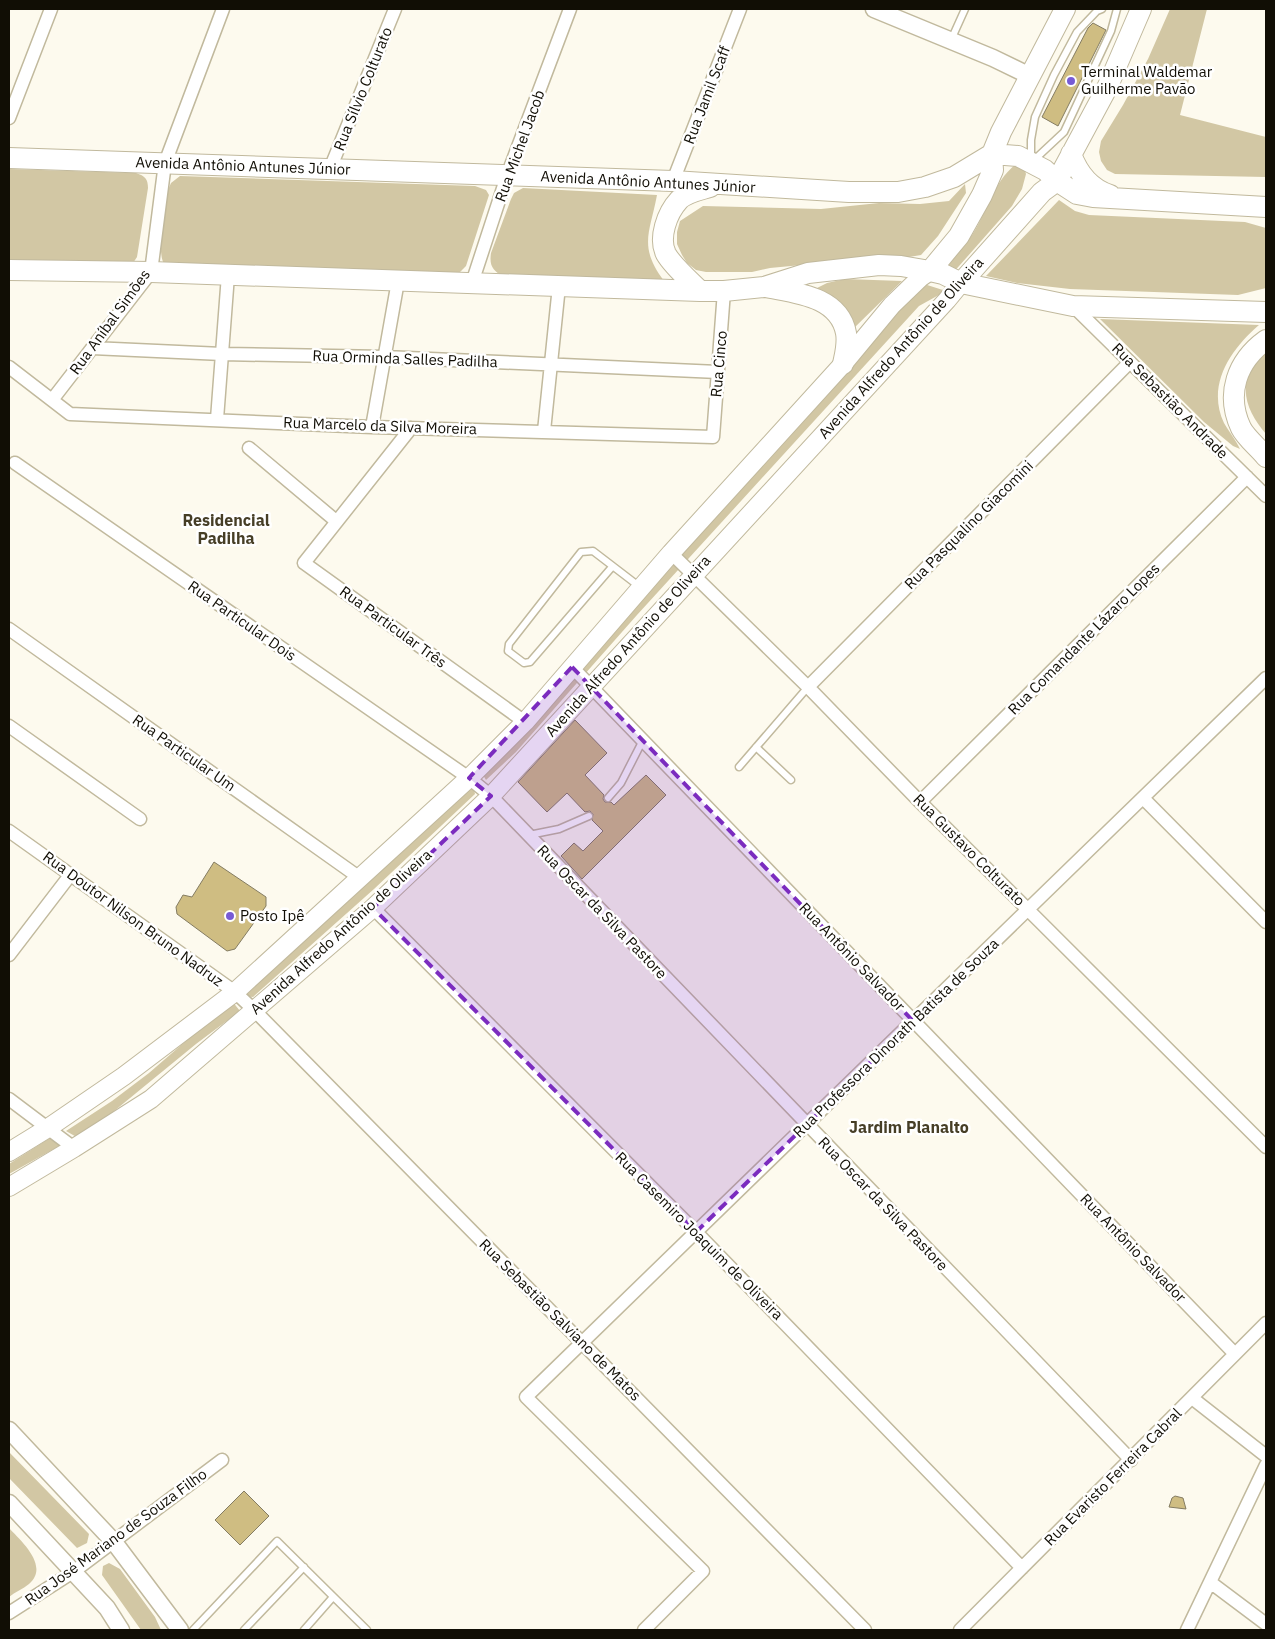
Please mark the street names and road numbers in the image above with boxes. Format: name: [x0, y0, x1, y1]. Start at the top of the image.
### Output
street label: Rua Sílvio Colturato: [329, 24, 396, 153]
street label: Rua Jamil Scaff: [679, 43, 734, 147]
street label: Rua Michel Jacob: [490, 87, 549, 204]
street label: Avenida Antônio Antunes Júnior: [135, 152, 351, 179]
street label: Avenida Antônio Antunes Júnior: [540, 166, 756, 197]
street label: Avenida Alfredo Antônio de Oliveira: [814, 253, 987, 442]
street label: Rua Aníbal Simões: [65, 265, 154, 378]
street label: Rua Cinco: [706, 330, 731, 398]
street label: Rua Sebastião Andrade: [1108, 339, 1232, 463]
street label: Rua Orminda Salles Padilha: [312, 346, 498, 371]
street label: Rua Marcelo da Silva Moreira: [283, 413, 477, 438]
street label: Rua Pasqualino Giacomini: [900, 456, 1037, 593]
street label: Avenida Alfredo Antônio de Oliveira: [541, 551, 714, 740]
street label: Rua Comandante Lázaro Lopes: [1004, 559, 1164, 719]
street label: Rua Particular Dois: [184, 576, 300, 665]
street label: Rua Particular Três: [336, 582, 450, 672]
street label: Rua Particular Um: [129, 710, 240, 795]
street label: Rua Gustavo Colturato: [909, 790, 1029, 910]
street label: Rua Oscar da Silva Pastore: [533, 841, 671, 983]
street label: Avenida Alfredo Antônio de Oliveira: [246, 845, 435, 1018]
street label: Rua Doutor Nilson Bruno Nadruz: [39, 847, 227, 990]
street label: Rua Antônio Salvador: [795, 898, 910, 1015]
street label: Rua Professora Dinorath Batista de Souza: [789, 934, 1003, 1141]
street label: Rua Oscar da Silva Pastore: [814, 1133, 952, 1275]
street label: Rua Casemiro Joaquim de Oliveira: [611, 1148, 787, 1324]
street label: Rua Antônio Salvador: [1076, 1189, 1191, 1306]
street label: Rua Sebastião Salviano de Matos: [475, 1235, 645, 1405]
street label: Rua Evaristo Ferreira Cabral: [1040, 1404, 1185, 1549]
street label: Rua José Mariano de Souza Filho: [21, 1464, 210, 1609]

